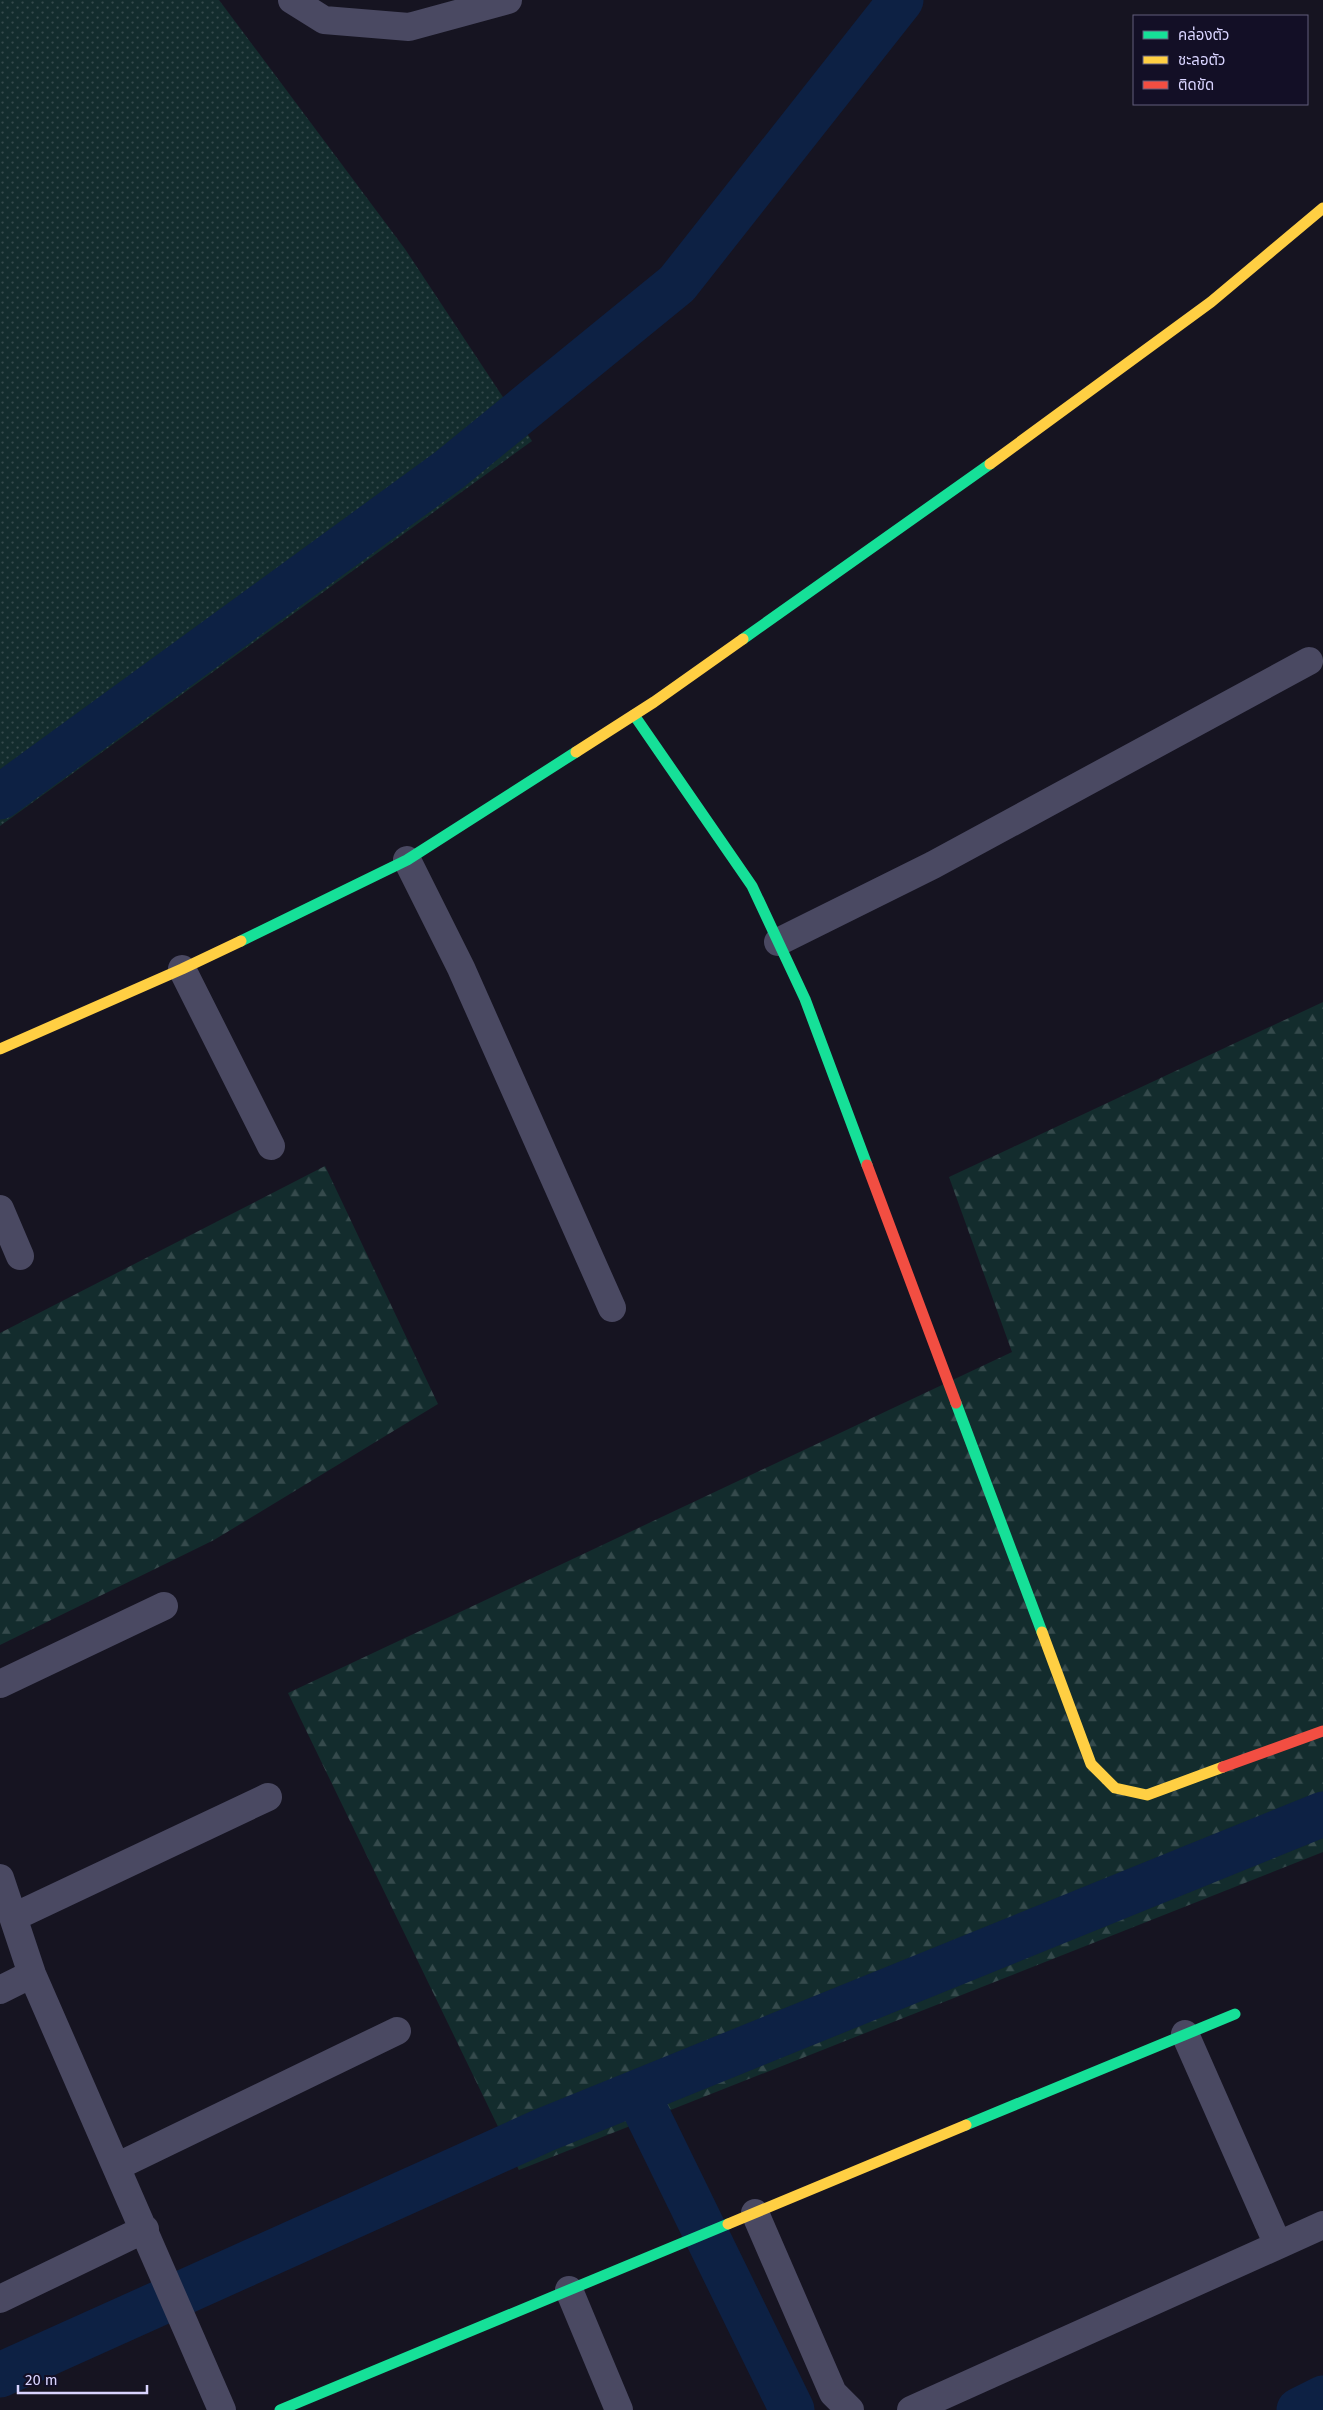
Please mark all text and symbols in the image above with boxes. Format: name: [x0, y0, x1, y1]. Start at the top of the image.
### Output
legend: [1133, 15, 1308, 105]
text: คล่องตัว: [1178, 26, 1229, 44]
text: ชะลอตัว: [1178, 51, 1225, 69]
text: ติดขัด: [1178, 76, 1214, 94]
scale bar: [18, 2362, 146, 2394]
text: 20 m: [25, 2371, 58, 2389]

